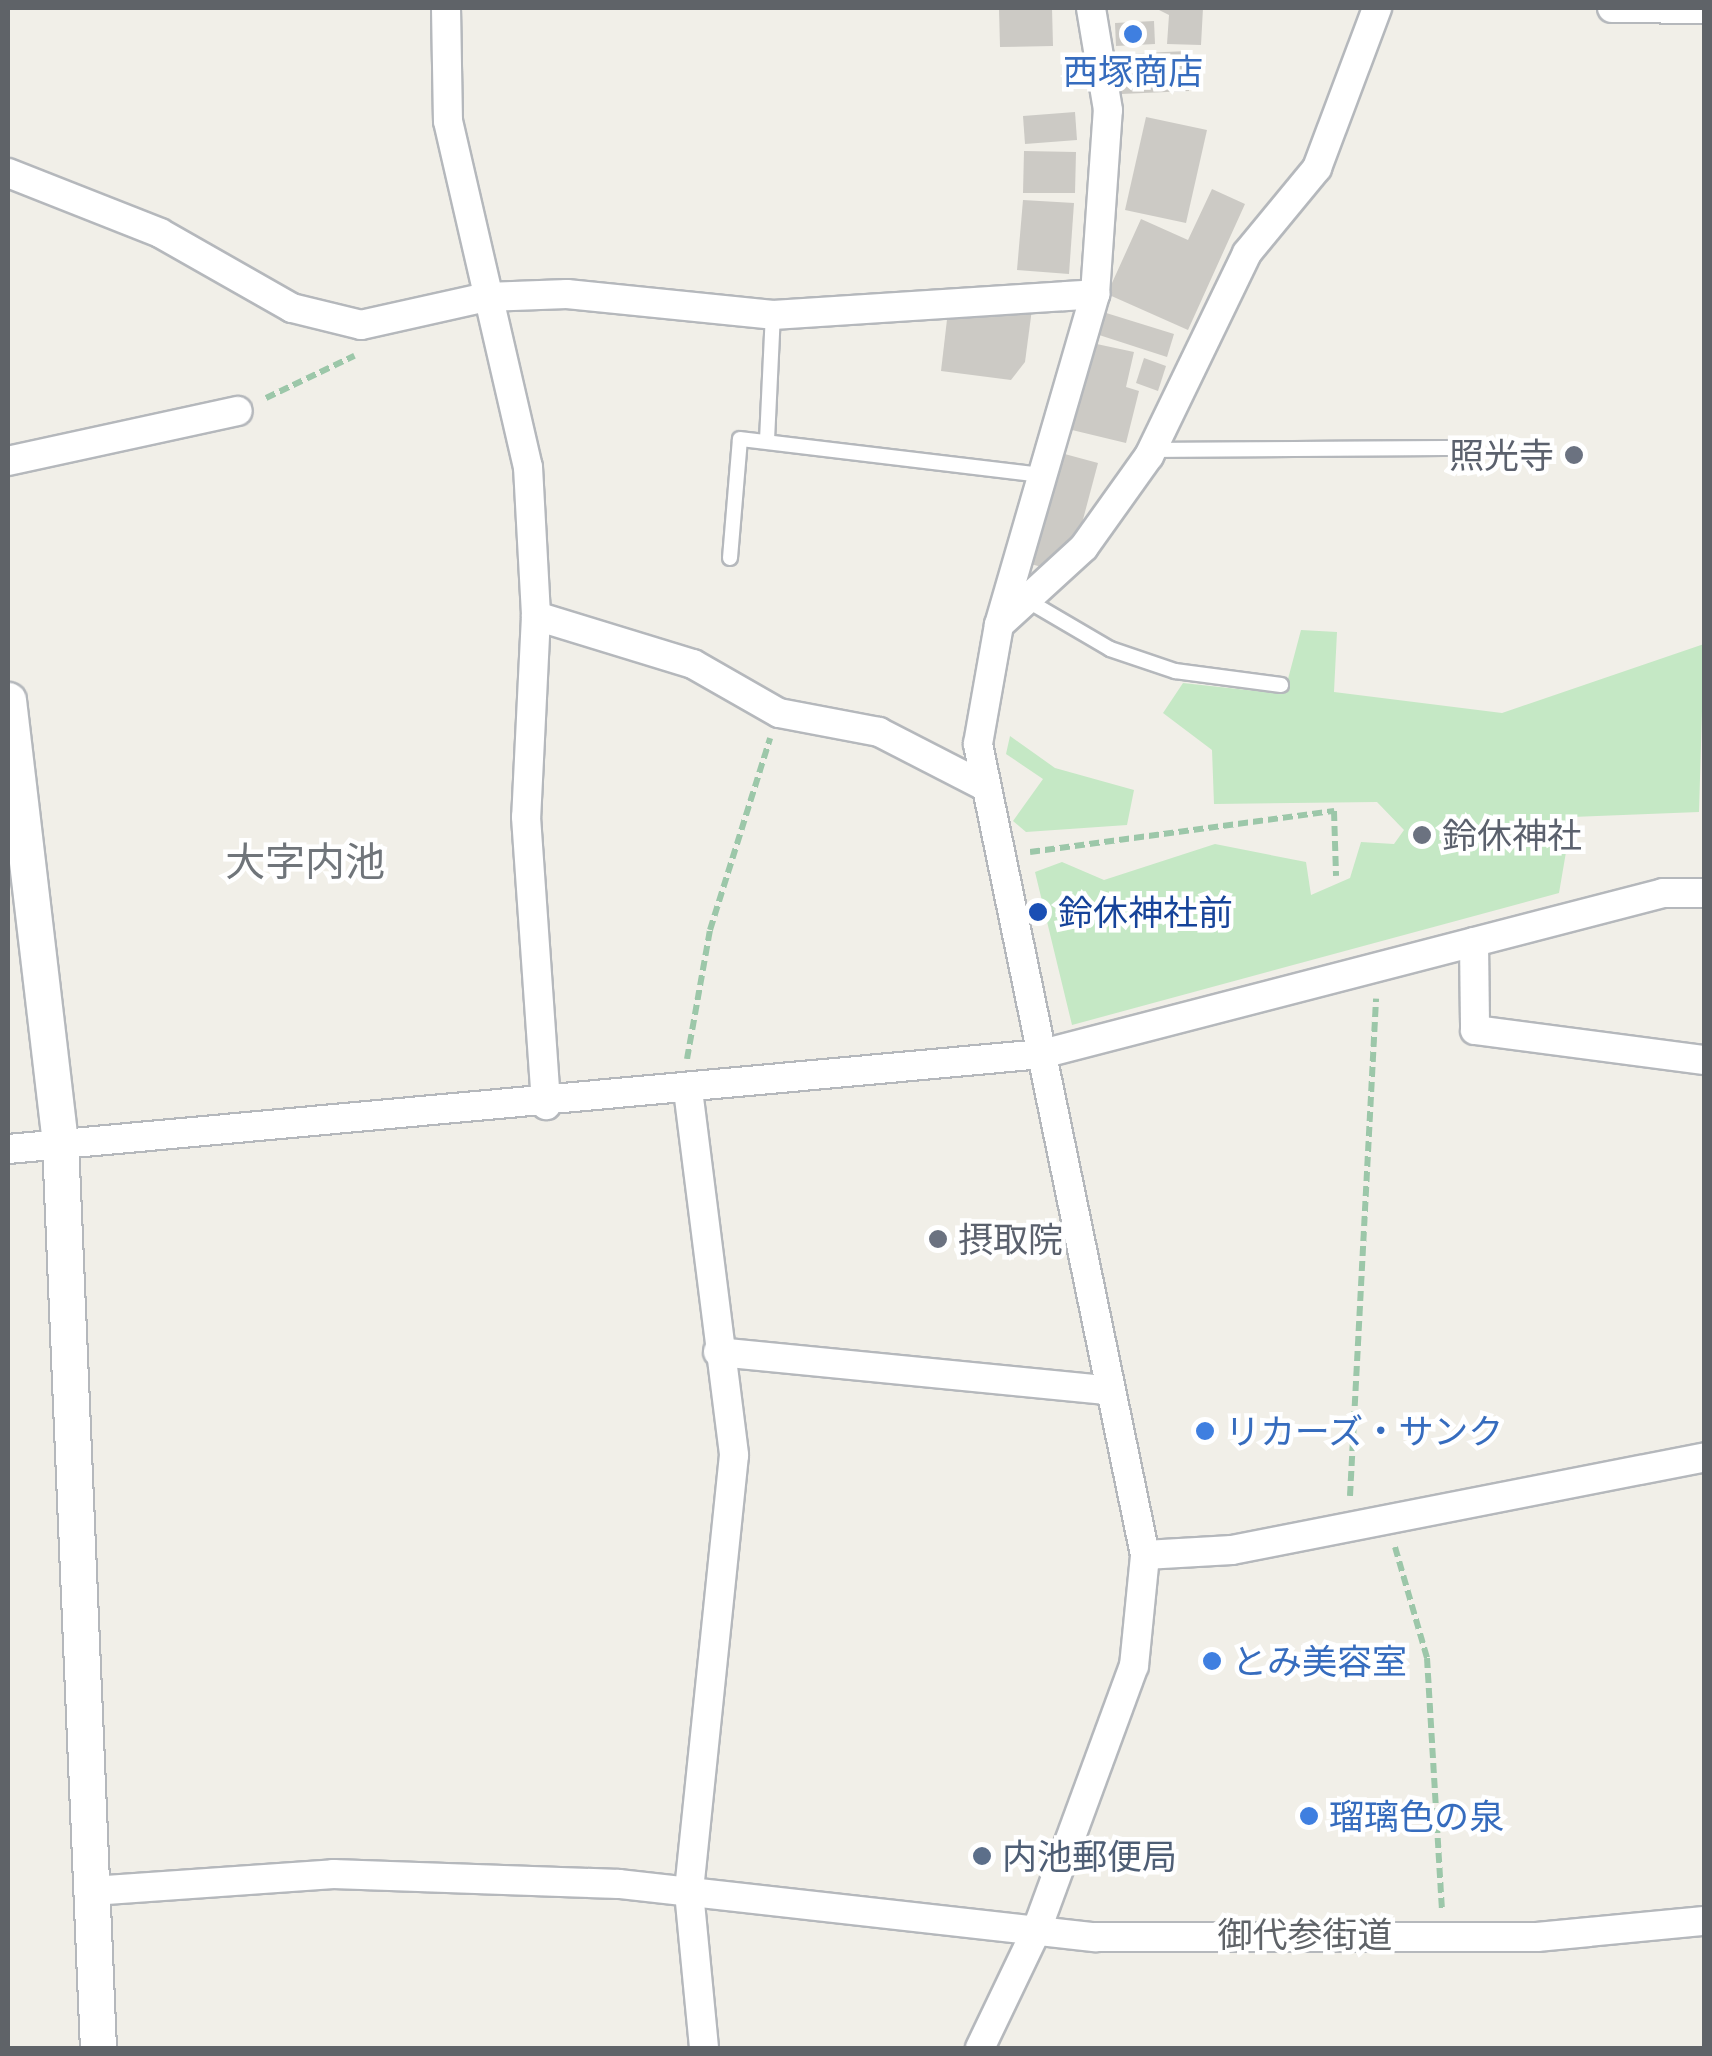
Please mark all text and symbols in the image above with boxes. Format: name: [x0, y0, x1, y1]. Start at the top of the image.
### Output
marker: 西塚商店: [1122, 23, 1144, 45]
place label: 西塚商店: [1063, 50, 1203, 92]
place label: 照光寺: [1449, 434, 1554, 476]
marker: 照光寺: [1563, 444, 1585, 466]
place label: 鈴休神社: [1442, 814, 1582, 856]
marker: 鈴休神社: [1411, 824, 1433, 846]
district label: 大字内池: [225, 837, 385, 885]
place label: 鈴休神社前: [1058, 891, 1233, 933]
marker: 鈴休神社前: [1027, 901, 1049, 923]
place label: 摂取院: [958, 1218, 1063, 1260]
marker: 摂取院: [927, 1228, 949, 1250]
place label: リカーズ・サンク: [1225, 1410, 1505, 1452]
marker: リカーズ・サンク: [1194, 1420, 1216, 1442]
place label: とみ美容室: [1232, 1640, 1407, 1682]
marker: とみ美容室: [1201, 1650, 1223, 1672]
place label: 瑠璃色の泉: [1329, 1795, 1504, 1837]
marker: 瑠璃色の泉: [1298, 1805, 1320, 1827]
place label: 内池郵便局: [1002, 1835, 1177, 1877]
marker: 内池郵便局: [971, 1845, 993, 1867]
street label: 御代参街道: [1218, 1913, 1392, 1955]

